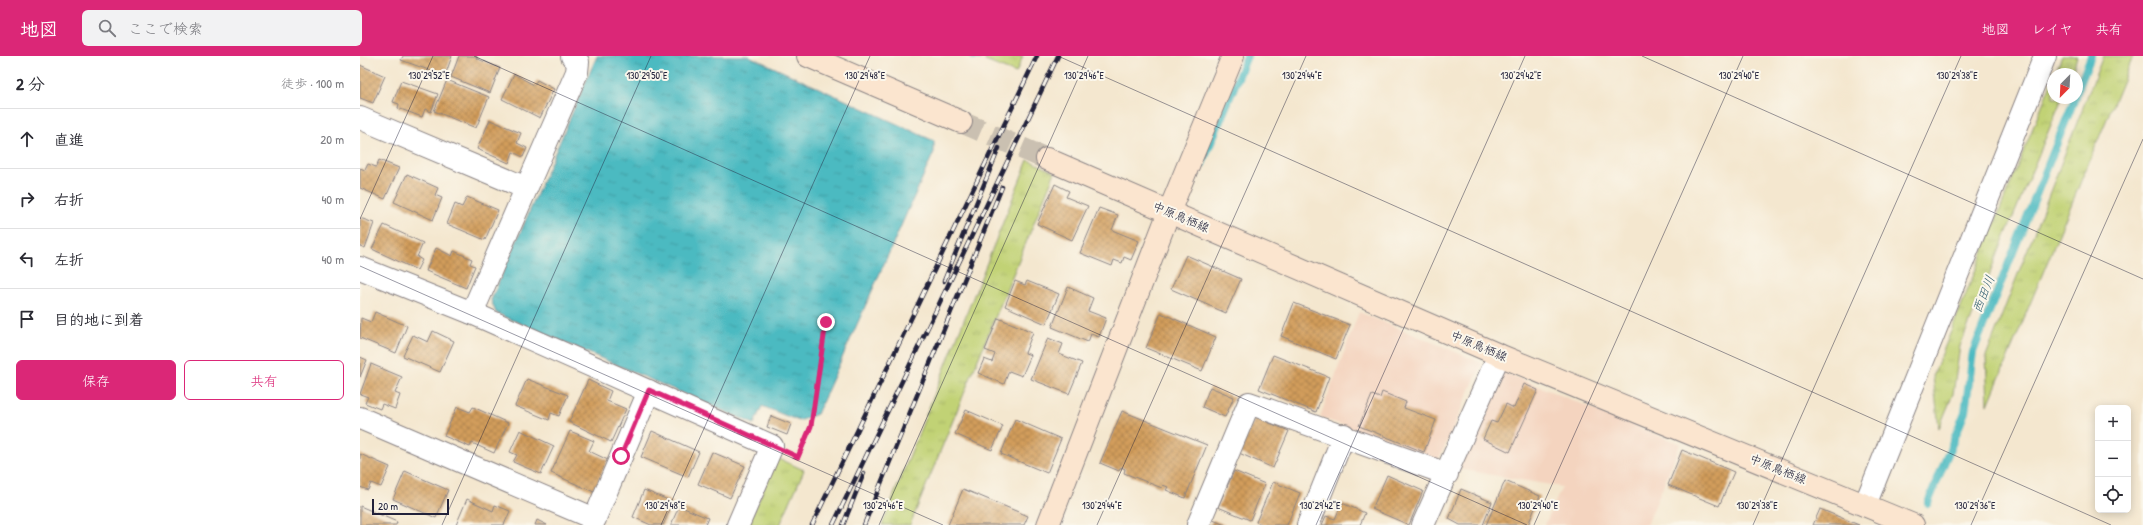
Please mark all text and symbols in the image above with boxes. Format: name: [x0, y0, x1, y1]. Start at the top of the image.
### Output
search box: [82, 10, 362, 46]
text: 地図: [20, 16, 58, 42]
icon: search: [96, 17, 118, 39]
text: ここで検索: [128, 18, 203, 39]
text: 地図: [1982, 19, 2010, 38]
text: レイヤ: [2032, 19, 2073, 38]
text: 共有: [2095, 19, 2123, 38]
north arrow: [2047, 68, 2083, 104]
text: 130°29'52"E: [408, 69, 450, 82]
text: 130°29'50"E: [626, 69, 668, 82]
text: 130°29'48"E: [845, 69, 886, 82]
text: 130°29'46"E: [1064, 69, 1105, 82]
text: 130°29'44"E: [1282, 69, 1323, 82]
text: 130°29'42"E: [1501, 69, 1542, 82]
text: 130°29'40"E: [1719, 69, 1760, 82]
text: 130°29'38"E: [1936, 69, 1978, 82]
text: 2 分: [16, 72, 45, 95]
text: 徒歩 · 100 m: [281, 74, 344, 92]
icon: ahead: [16, 128, 38, 150]
text: 直進: [54, 129, 84, 150]
text: 20 m: [320, 130, 344, 148]
icon: right: [16, 188, 38, 210]
text: 右折: [54, 189, 84, 210]
text: 40 m: [321, 190, 344, 208]
street label: 中原鳥栖線: [1150, 197, 1212, 236]
icon: left: [16, 248, 38, 270]
text: 左折: [54, 249, 84, 270]
text: 40 m: [321, 250, 344, 268]
water label: 西田川: [1967, 273, 1999, 315]
icon: arrive: [16, 308, 38, 330]
text: 目的地に到着: [54, 309, 144, 330]
route end: [817, 313, 835, 331]
street label: 中原鳥栖線: [1448, 326, 1510, 365]
button: 保存: [16, 360, 176, 400]
button: 共有: [184, 360, 344, 400]
map controls: [2095, 405, 2131, 513]
button: +: [2095, 405, 2131, 441]
button: −: [2095, 441, 2131, 477]
route start: [612, 447, 630, 465]
street label: 中原鳥栖線: [1747, 449, 1809, 488]
button: locate: [2095, 477, 2131, 513]
scale bar: [372, 497, 449, 516]
text: 20 m: [378, 499, 398, 513]
text: 130°29'48"E: [645, 499, 686, 512]
text: 130°29'46"E: [863, 499, 904, 512]
text: 130°29'44"E: [1082, 499, 1123, 512]
text: 130°29'42"E: [1300, 499, 1341, 512]
text: 130°29'40"E: [1518, 499, 1559, 512]
text: 130°29'38"E: [1736, 499, 1778, 512]
text: 130°29'36"E: [1955, 499, 1996, 512]

